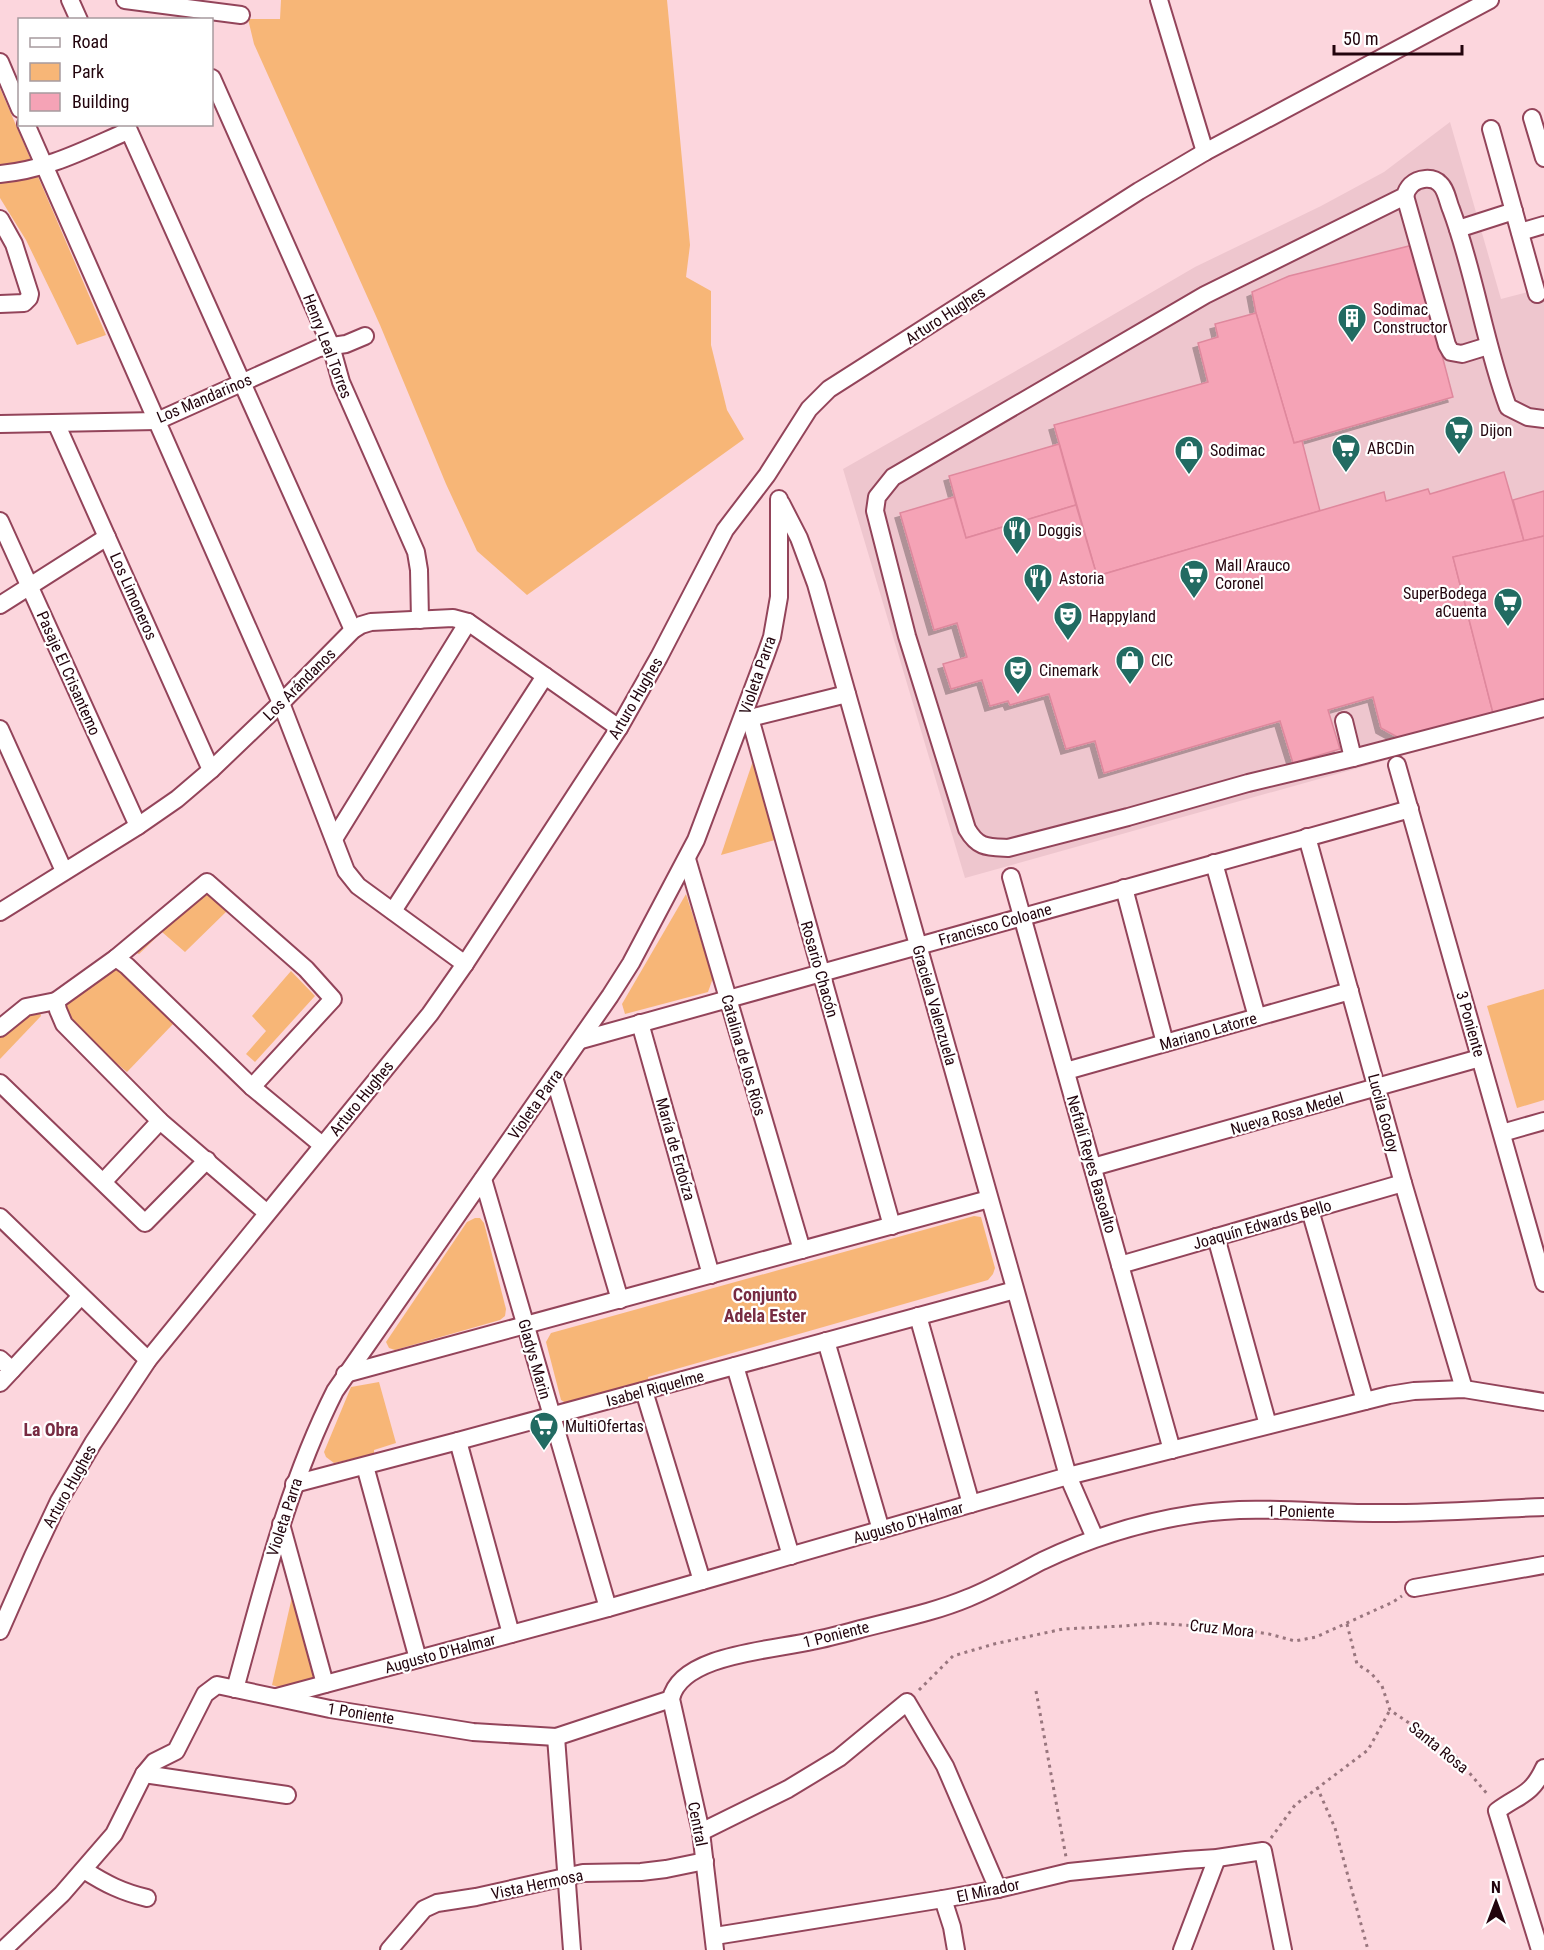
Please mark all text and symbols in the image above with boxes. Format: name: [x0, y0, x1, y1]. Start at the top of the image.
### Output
legend: [18, 18, 213, 126]
scale bar: [1334, 18, 1462, 56]
text: 50 m: [1343, 28, 1378, 49]
text: Road: [72, 31, 108, 52]
text: Park: [72, 61, 104, 82]
text: Building: [72, 91, 129, 112]
street label: Arturo Hughes: [902, 283, 989, 348]
street label: Henry Leal Torres: [299, 291, 356, 401]
place label: Sodimac Constructor: [1373, 300, 1447, 337]
building icon: Sodimac Constructor: [1336, 302, 1368, 344]
street label: Los Mandarinos: [154, 370, 255, 427]
supermarket icon: Dijon: [1443, 414, 1475, 456]
place label: Dijon: [1480, 421, 1512, 440]
supermarket icon: ABCDin: [1330, 432, 1362, 474]
shop icon: Sodimac: [1173, 434, 1205, 476]
place label: ABCDin: [1367, 439, 1415, 458]
place label: Sodimac: [1210, 441, 1265, 460]
restaurant icon: Doggis: [1001, 514, 1033, 556]
place label: Doggis: [1038, 521, 1082, 540]
street label: Los Limoneros: [106, 550, 161, 643]
place label: Mall Arauco Coronel: [1215, 556, 1290, 593]
supermarket icon: Mall Arauco Coronel: [1178, 558, 1210, 600]
restaurant icon: Astoria: [1022, 562, 1054, 604]
place label: Astoria: [1059, 569, 1104, 588]
place label: SuperBodega aCuenta: [1403, 584, 1487, 621]
supermarket icon: SuperBodega aCuenta: [1492, 586, 1524, 628]
theatre icon: Happyland: [1052, 600, 1084, 642]
place label: Happyland: [1089, 607, 1156, 626]
street label: Pasaje El Crisantemo: [33, 608, 104, 738]
street label: Violeta Parra: [735, 634, 780, 717]
street label: Los Arándanos: [259, 644, 339, 724]
shop icon: CIC: [1114, 644, 1146, 686]
place label: CIC: [1151, 651, 1173, 670]
street label: Arturo Hughes: [604, 654, 667, 743]
theatre icon: Cinemark: [1002, 654, 1034, 696]
place label: Cinemark: [1039, 661, 1100, 680]
street label: Francisco Coloane: [936, 899, 1054, 950]
street label: Rosario Chacón: [797, 919, 842, 1020]
street label: Graciela Valenzuela: [908, 943, 961, 1067]
street label: 3 Poniente: [1452, 989, 1489, 1059]
street label: Catalina de los Ríos: [717, 992, 770, 1118]
street label: Mariano Latorre: [1157, 1009, 1259, 1054]
street label: Arturo Hughes: [325, 1057, 398, 1140]
street label: Violeta Parra: [504, 1065, 567, 1143]
street label: Lucila Godoy: [1364, 1072, 1403, 1155]
street label: Nueva Rosa Medel: [1228, 1088, 1346, 1139]
street label: Neftalí Reyes Basoalto: [1063, 1093, 1120, 1235]
street label: María de Erdoíza: [652, 1096, 699, 1203]
street label: Joaquín Edwards Bello: [1191, 1196, 1334, 1253]
district label: Conjunto Adela Ester: [724, 1284, 806, 1326]
street label: Gladys Marin: [514, 1317, 555, 1401]
street label: Isabel Riquelme: [604, 1366, 706, 1411]
supermarket icon: MultiOfertas: [528, 1410, 560, 1452]
place label: MultiOfertas: [565, 1417, 644, 1436]
district label: La Obra: [23, 1419, 79, 1440]
street label: Arturo Hughes: [39, 1442, 100, 1531]
street label: Violeta Parra: [263, 1475, 306, 1559]
street label: Augusto D'Halmar: [851, 1498, 966, 1547]
street label: 1 Poniente: [1267, 1501, 1335, 1522]
street label: Cruz Mora: [1189, 1616, 1255, 1641]
street label: 1 Poniente: [801, 1617, 871, 1652]
street label: Augusto D'Halmar: [383, 1630, 498, 1677]
street label: 1 Poniente: [326, 1699, 396, 1728]
street label: Santa Rosa: [1405, 1718, 1472, 1777]
street label: Central: [684, 1800, 711, 1848]
street label: Vista Hermosa: [489, 1865, 585, 1903]
north arrow: [1466, 1872, 1526, 1932]
street label: El Mirador: [955, 1875, 1022, 1906]
text: N: [1491, 1878, 1501, 1897]

